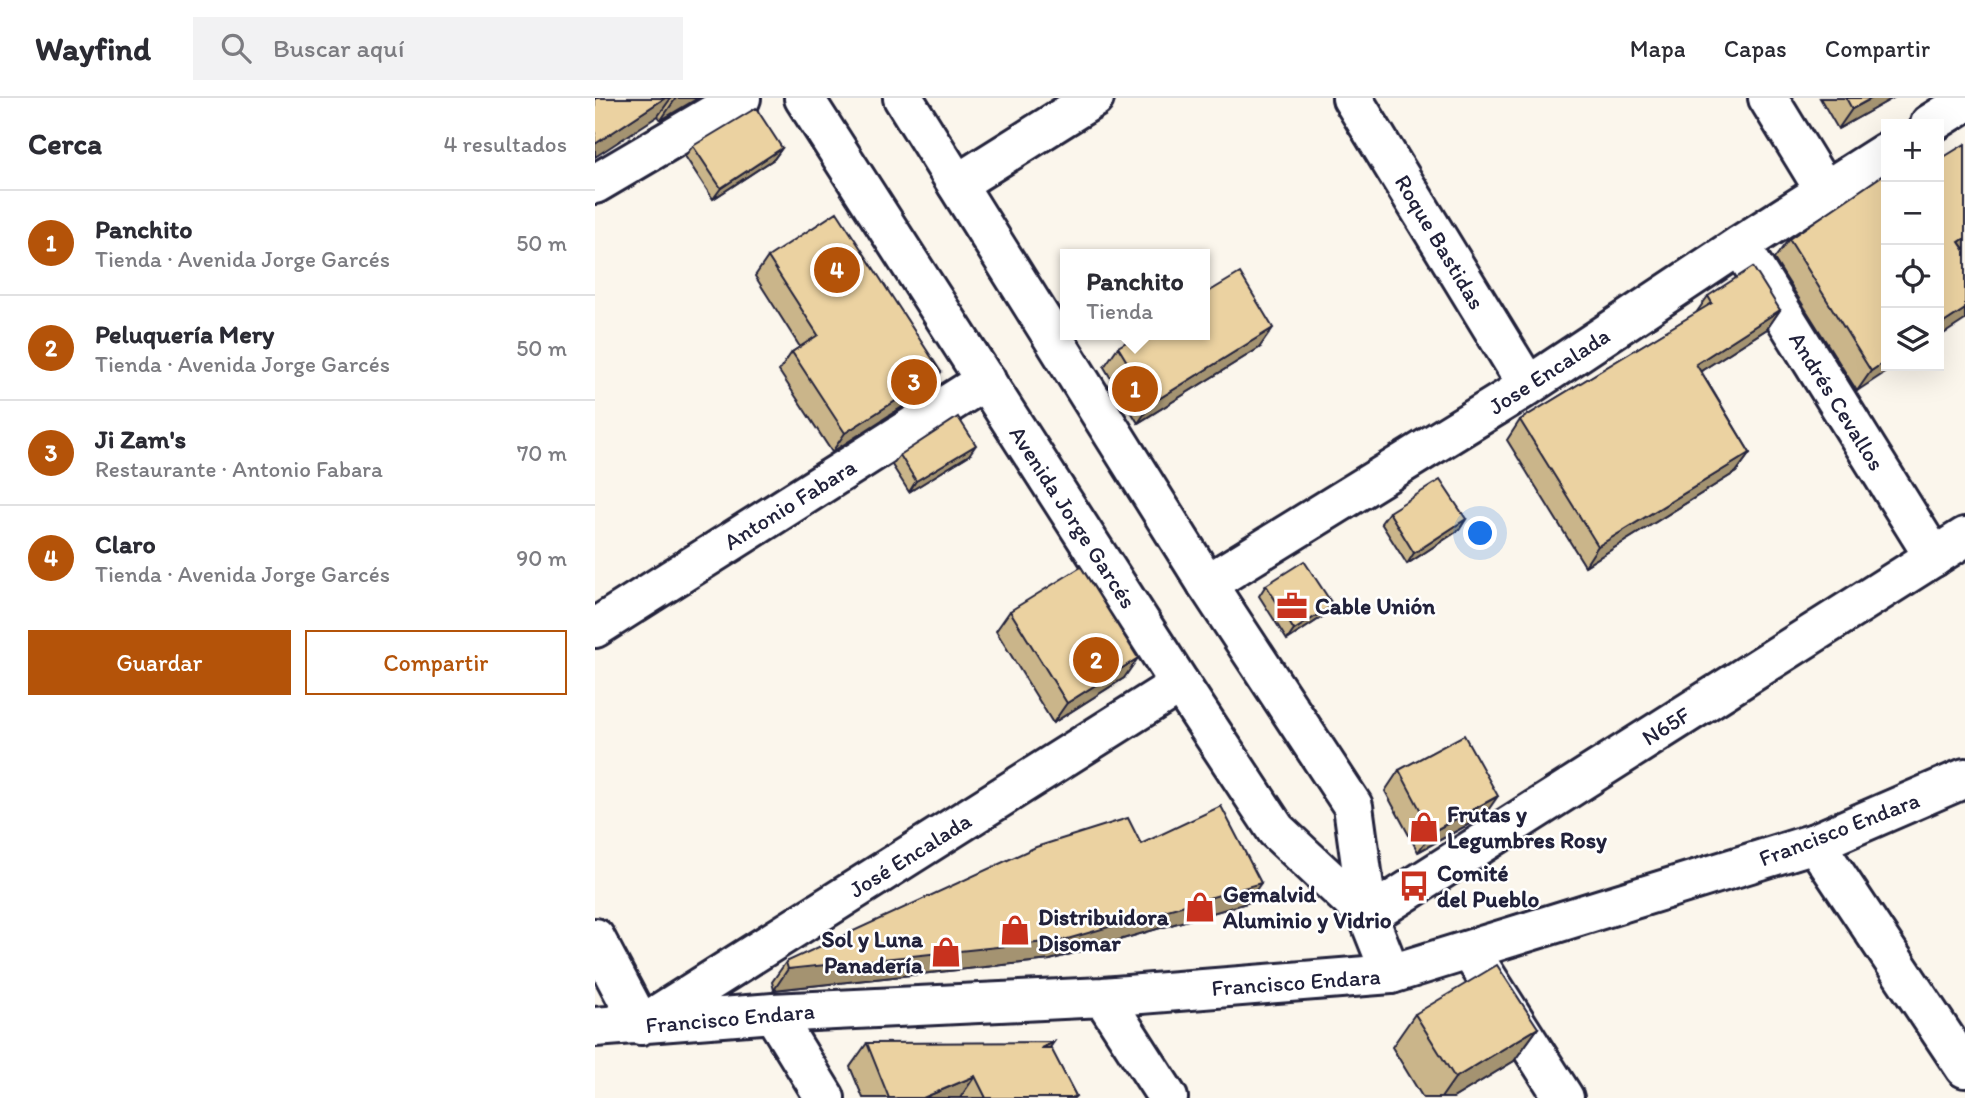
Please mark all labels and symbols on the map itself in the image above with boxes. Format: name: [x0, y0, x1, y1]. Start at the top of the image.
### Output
street label: Roque Bastidas: [1389, 170, 1491, 314]
pin: 4: [814, 244, 860, 296]
street label: Jose Encalada: [1483, 321, 1615, 421]
street label: Andrés Cevallos: [1783, 326, 1891, 476]
pin: 3: [891, 356, 937, 408]
pin: 1: [1112, 363, 1158, 415]
street label: Avenida Jorge Garcés: [1003, 420, 1143, 614]
street label: Antonio Fabara: [719, 452, 861, 556]
your location: [1463, 516, 1497, 550]
office icon: Cable Unión: [1275, 589, 1309, 623]
place label: Cable Unión: [1315, 592, 1436, 620]
pin: 2: [1073, 634, 1119, 686]
street label: N65F: [1637, 700, 1695, 752]
street label: Francisco Endara: [1755, 786, 1923, 872]
place label: Frutas y Legumbres Rosy: [1447, 800, 1607, 854]
street label: José Encalada: [844, 806, 976, 904]
shop icon: Frutas y Legumbres Rosy: [1407, 810, 1441, 844]
place label: Comité del Pueblo: [1437, 859, 1540, 913]
bus stop icon: Comité del Pueblo: [1397, 869, 1431, 903]
place label: Gemalvid Aluminio y Vidrio: [1222, 880, 1392, 934]
shop icon: Gemalvid Aluminio y Vidrio: [1183, 890, 1217, 924]
place label: Distribuidora Disomar: [1038, 903, 1170, 957]
shop icon: Distribuidora Disomar: [998, 913, 1032, 947]
place label: Sol y Luna Panadería: [822, 925, 924, 979]
shop icon: Sol y Luna Panadería: [929, 935, 963, 969]
street label: Francisco Endara: [1210, 962, 1382, 1002]
street label: Francisco Endara: [644, 997, 816, 1039]

